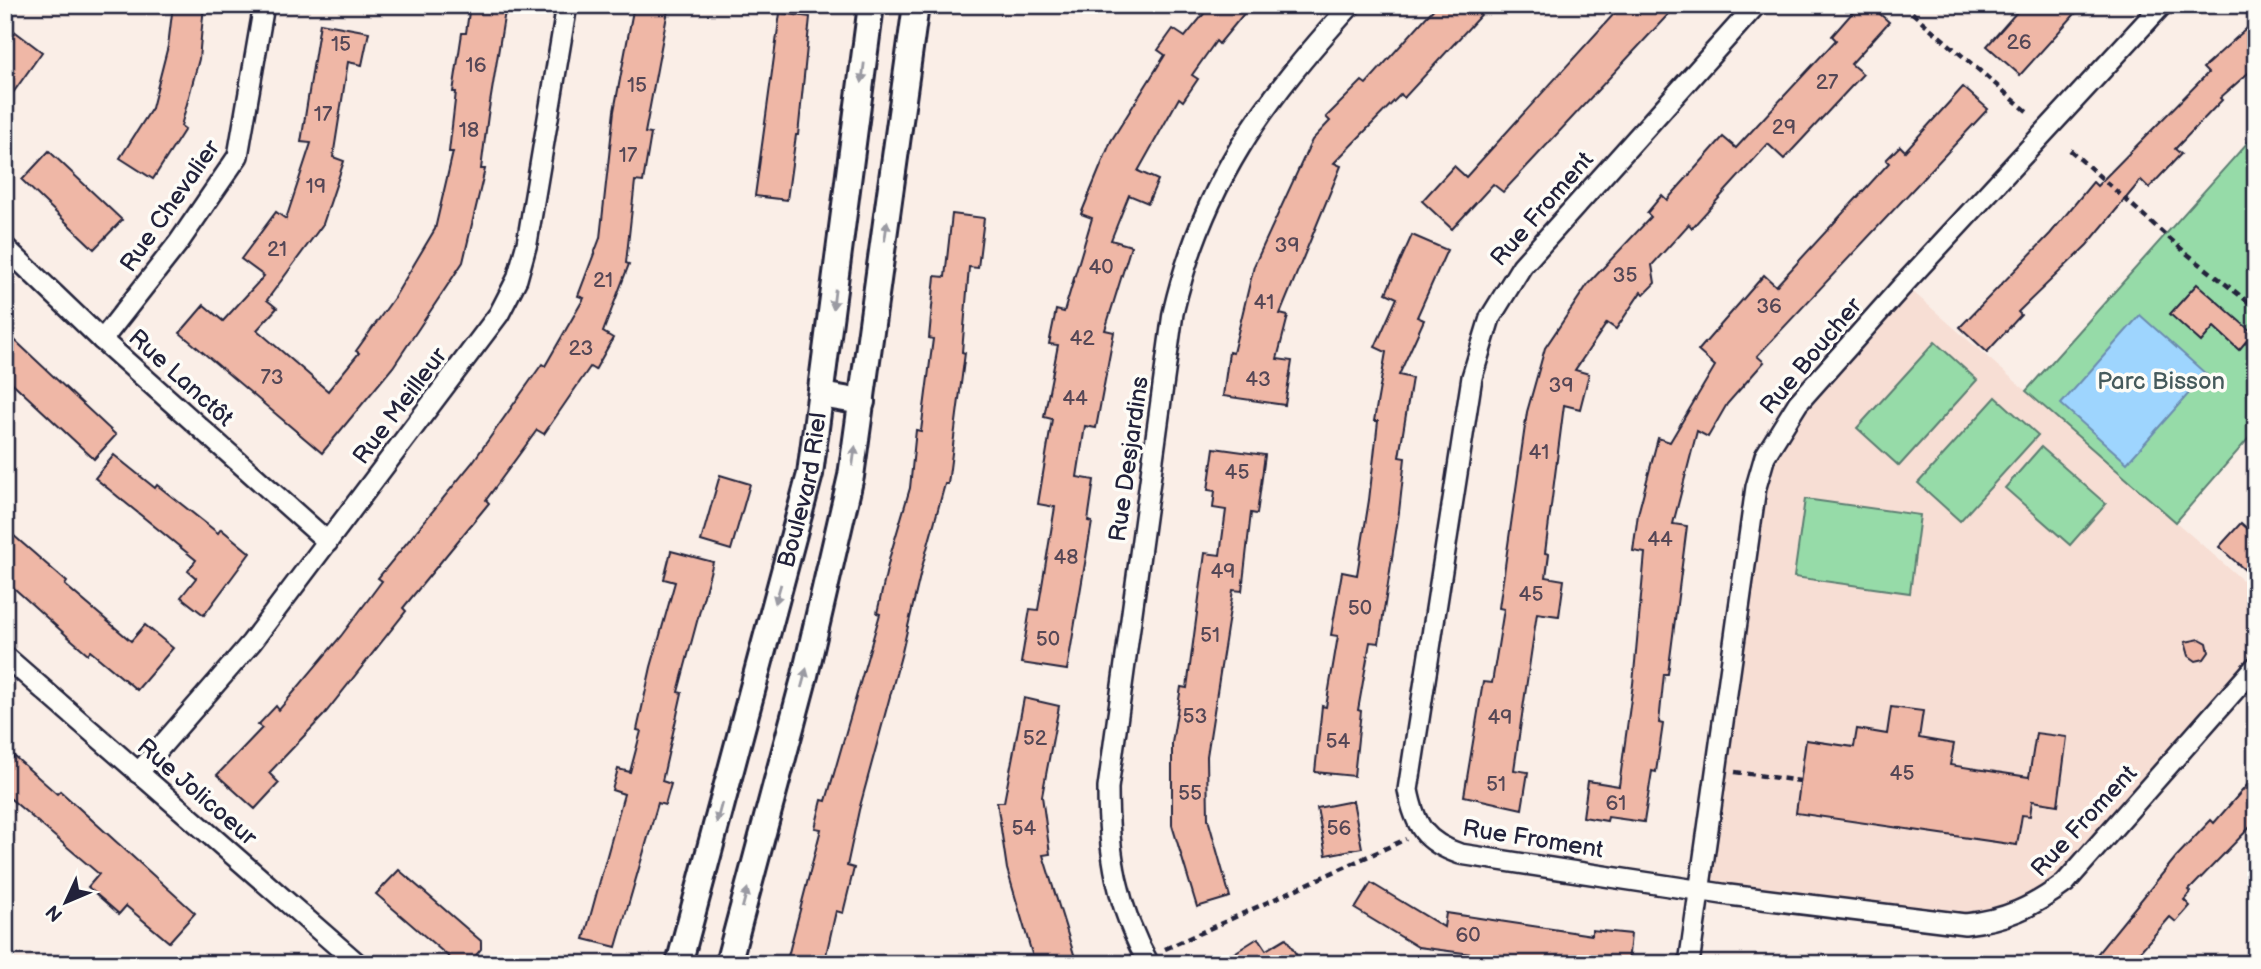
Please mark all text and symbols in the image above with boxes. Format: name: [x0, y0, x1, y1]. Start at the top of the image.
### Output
house number: 26: [2006, 30, 2032, 55]
house number: 15: [331, 32, 351, 57]
house number: 16: [466, 53, 487, 78]
one-way arrow: [857, 62, 868, 84]
house number: 27: [1816, 70, 1839, 95]
house number: 15: [627, 73, 647, 98]
house number: 17: [314, 102, 333, 127]
house number: 29: [1772, 115, 1796, 140]
house number: 18: [459, 118, 479, 143]
street label: Rue Chevalier: [114, 134, 226, 278]
house number: 17: [619, 143, 638, 168]
street label: Rue Froment: [1484, 145, 1600, 272]
house number: 19: [306, 174, 326, 199]
one-way arrow: [880, 220, 891, 242]
house number: 39: [1274, 233, 1300, 258]
house number: 21: [267, 237, 287, 262]
house number: 40: [1088, 255, 1114, 280]
house number: 35: [1613, 263, 1637, 288]
house number: 21: [593, 268, 613, 293]
one-way arrow: [828, 288, 839, 310]
house number: 41: [1254, 290, 1274, 315]
street label: Rue Boucher: [1754, 292, 1868, 420]
house number: 36: [1756, 294, 1782, 319]
street label: Rue Lanctôt: [122, 323, 240, 433]
house number: 42: [1069, 326, 1095, 351]
house number: 23: [569, 336, 593, 361]
street label: Rue Meilleur: [347, 342, 453, 470]
house number: 73: [260, 365, 284, 390]
house number: 43: [1245, 367, 1271, 392]
park label: Parc Bisson: [2097, 367, 2225, 396]
house number: 39: [1548, 373, 1574, 398]
street label: Rue Desjardins: [1103, 374, 1155, 544]
house number: 44: [1062, 386, 1088, 411]
street label: Boulevard Riel: [771, 411, 832, 571]
house number: 41: [1529, 440, 1549, 465]
one-way arrow: [849, 445, 860, 467]
house number: 45: [1225, 460, 1249, 485]
house number: 44: [1647, 527, 1673, 552]
house number: 48: [1053, 545, 1079, 570]
house number: 49: [1211, 559, 1235, 584]
house number: 45: [1519, 582, 1543, 607]
one-way arrow: [773, 584, 783, 605]
house number: 50: [1348, 596, 1372, 621]
house number: 51: [1200, 623, 1220, 648]
house number: 50: [1036, 627, 1060, 652]
one-way arrow: [799, 667, 810, 689]
house number: 53: [1183, 704, 1207, 729]
house number: 49: [1488, 705, 1512, 730]
house number: 52: [1023, 726, 1048, 751]
house number: 54: [1326, 729, 1351, 754]
street label: Rue Jolicoeur: [131, 732, 263, 852]
street label: Rue Froment: [2025, 759, 2144, 883]
house number: 45: [1890, 761, 1914, 786]
house number: 51: [1486, 772, 1506, 797]
house number: 55: [1178, 781, 1202, 806]
house number: 61: [1606, 791, 1626, 816]
one-way arrow: [713, 803, 724, 825]
street label: Rue Froment: [1460, 814, 1606, 865]
house number: 54: [1012, 816, 1037, 841]
house number: 56: [1327, 816, 1352, 841]
north arrow: [32, 867, 102, 937]
one-way arrow: [741, 887, 751, 908]
text: N: [42, 900, 68, 926]
house number: 60: [1455, 923, 1481, 948]

